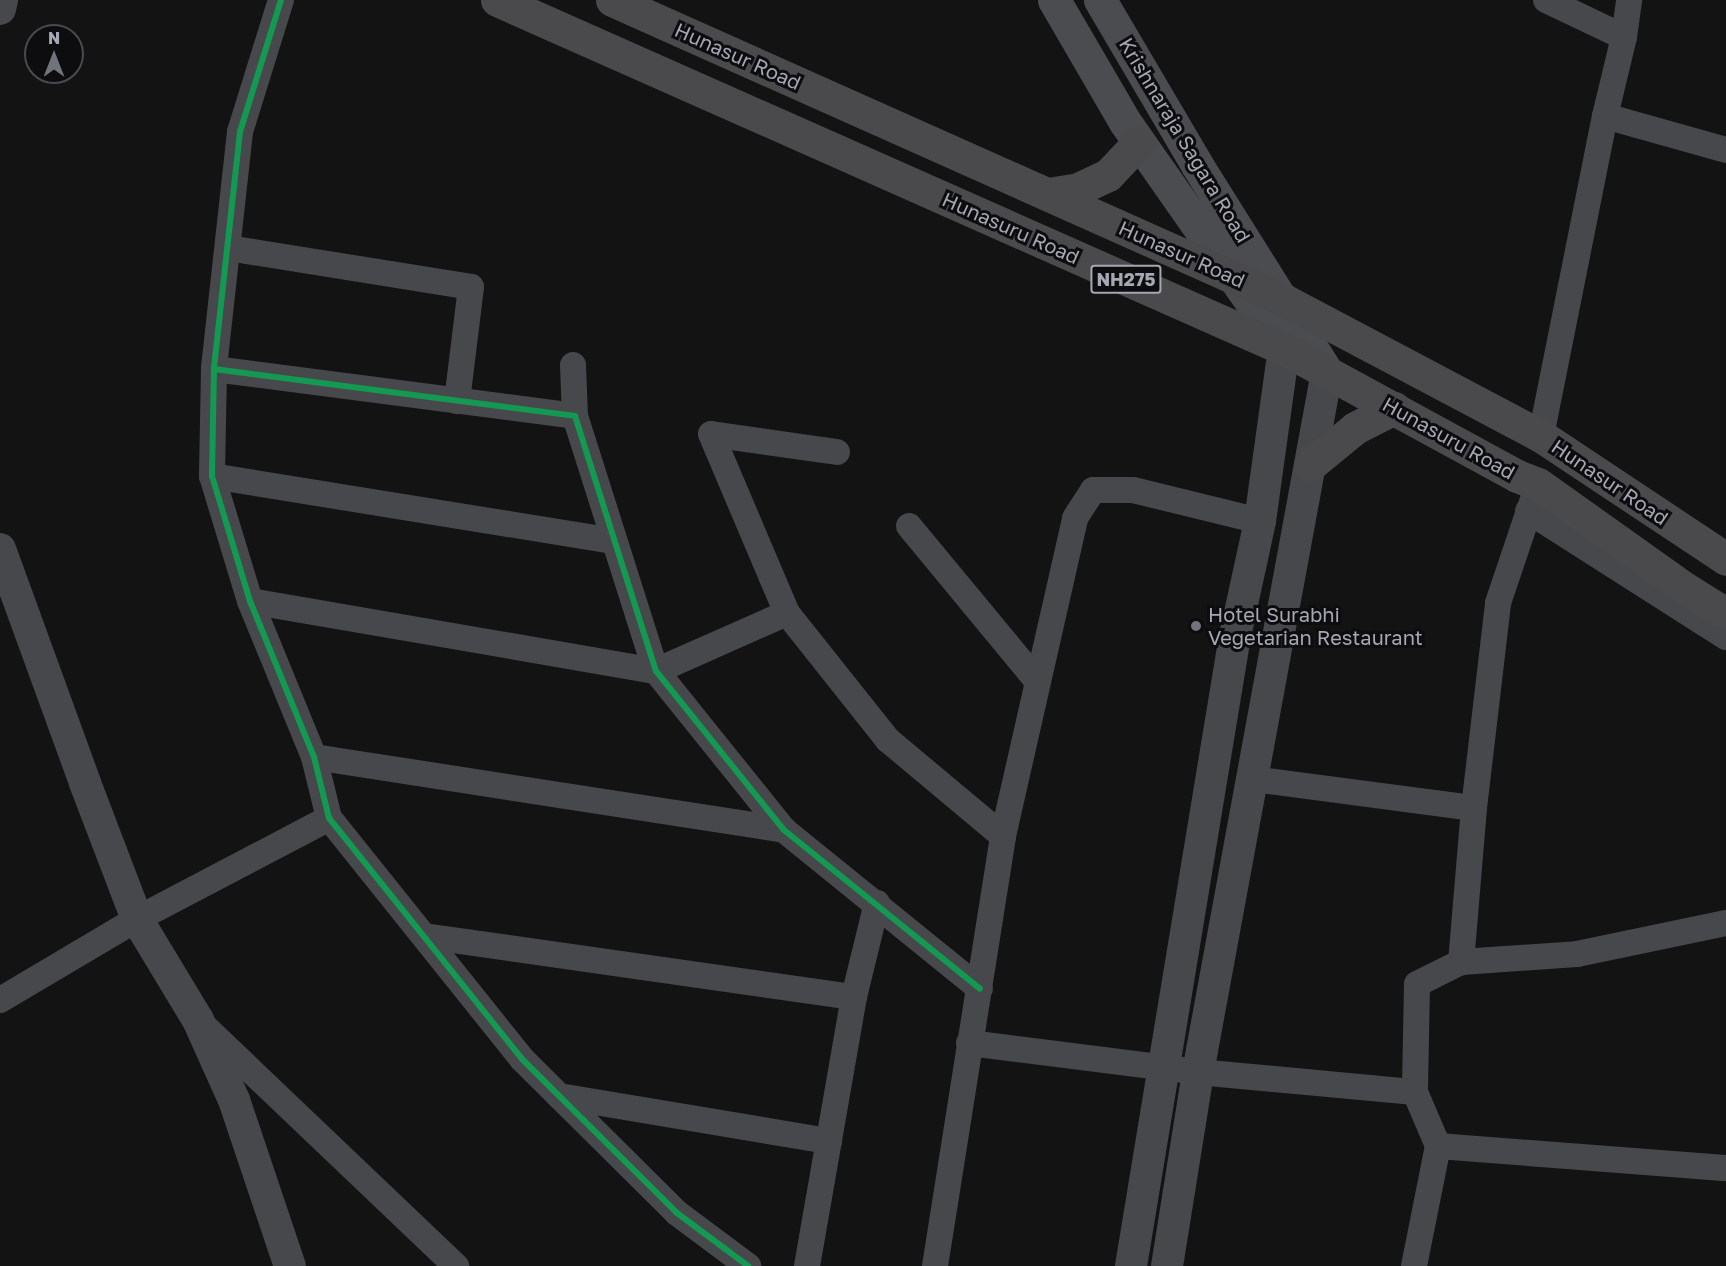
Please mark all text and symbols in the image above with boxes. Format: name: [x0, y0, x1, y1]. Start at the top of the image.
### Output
street label: Hunasur Road: [671, 18, 805, 94]
north arrow: [24, 24, 84, 84]
text: N: [48, 28, 60, 48]
street label: Krishnaraja Sagara Road: [1114, 33, 1256, 247]
street label: Hunasuru Road: [939, 187, 1083, 269]
street label: Hunasur Road: [1115, 216, 1249, 292]
road number: NH275: [1090, 264, 1162, 294]
street label: Hunasuru Road: [1379, 392, 1519, 484]
street label: Hunasur Road: [1547, 434, 1673, 530]
place label: Hotel Surabhi Vegetarian Restaurant: [1208, 602, 1423, 649]
marker: Hotel Surabhi Vegetarian Restaurant: [1189, 619, 1203, 633]

